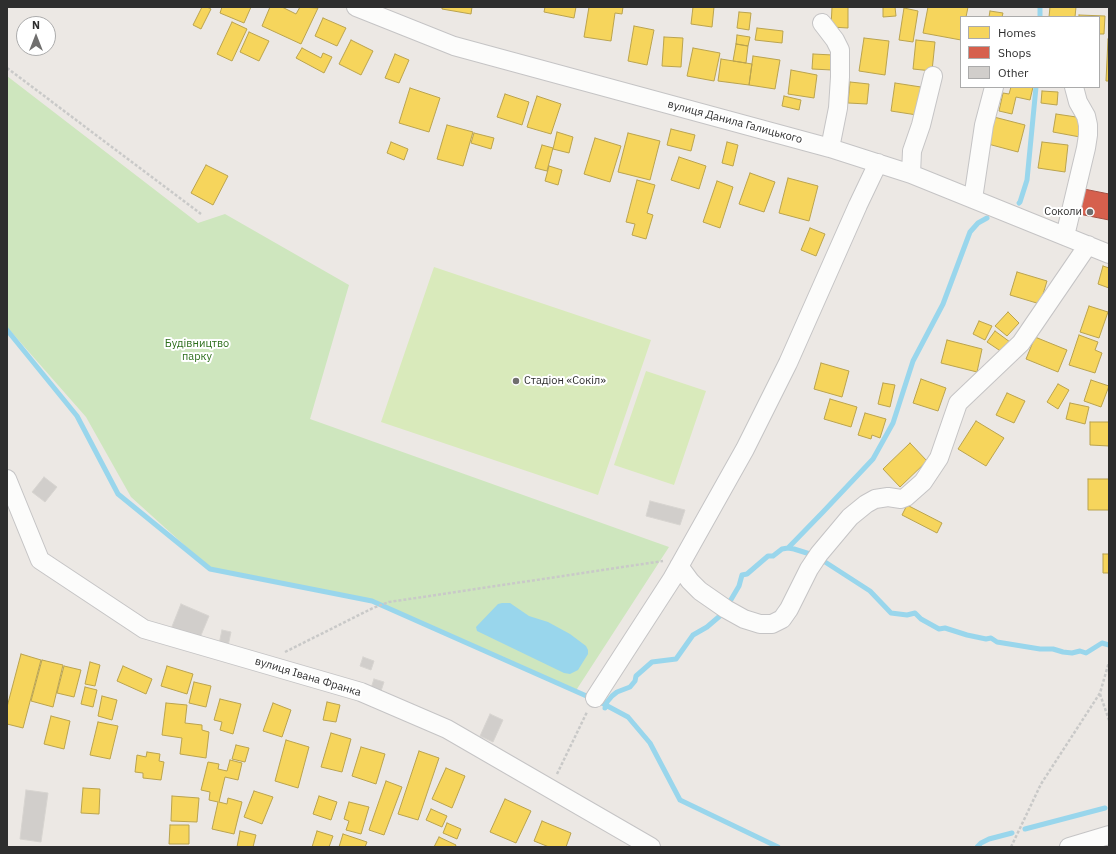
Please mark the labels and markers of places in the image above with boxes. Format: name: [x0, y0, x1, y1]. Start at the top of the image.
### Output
place label: Соколи: [1044, 205, 1082, 219]
marker: Соколи: [1085, 207, 1095, 217]
place label: Стадіон «Сокіл»: [524, 374, 606, 388]
marker: Стадіон «Сокіл»: [511, 376, 521, 386]

